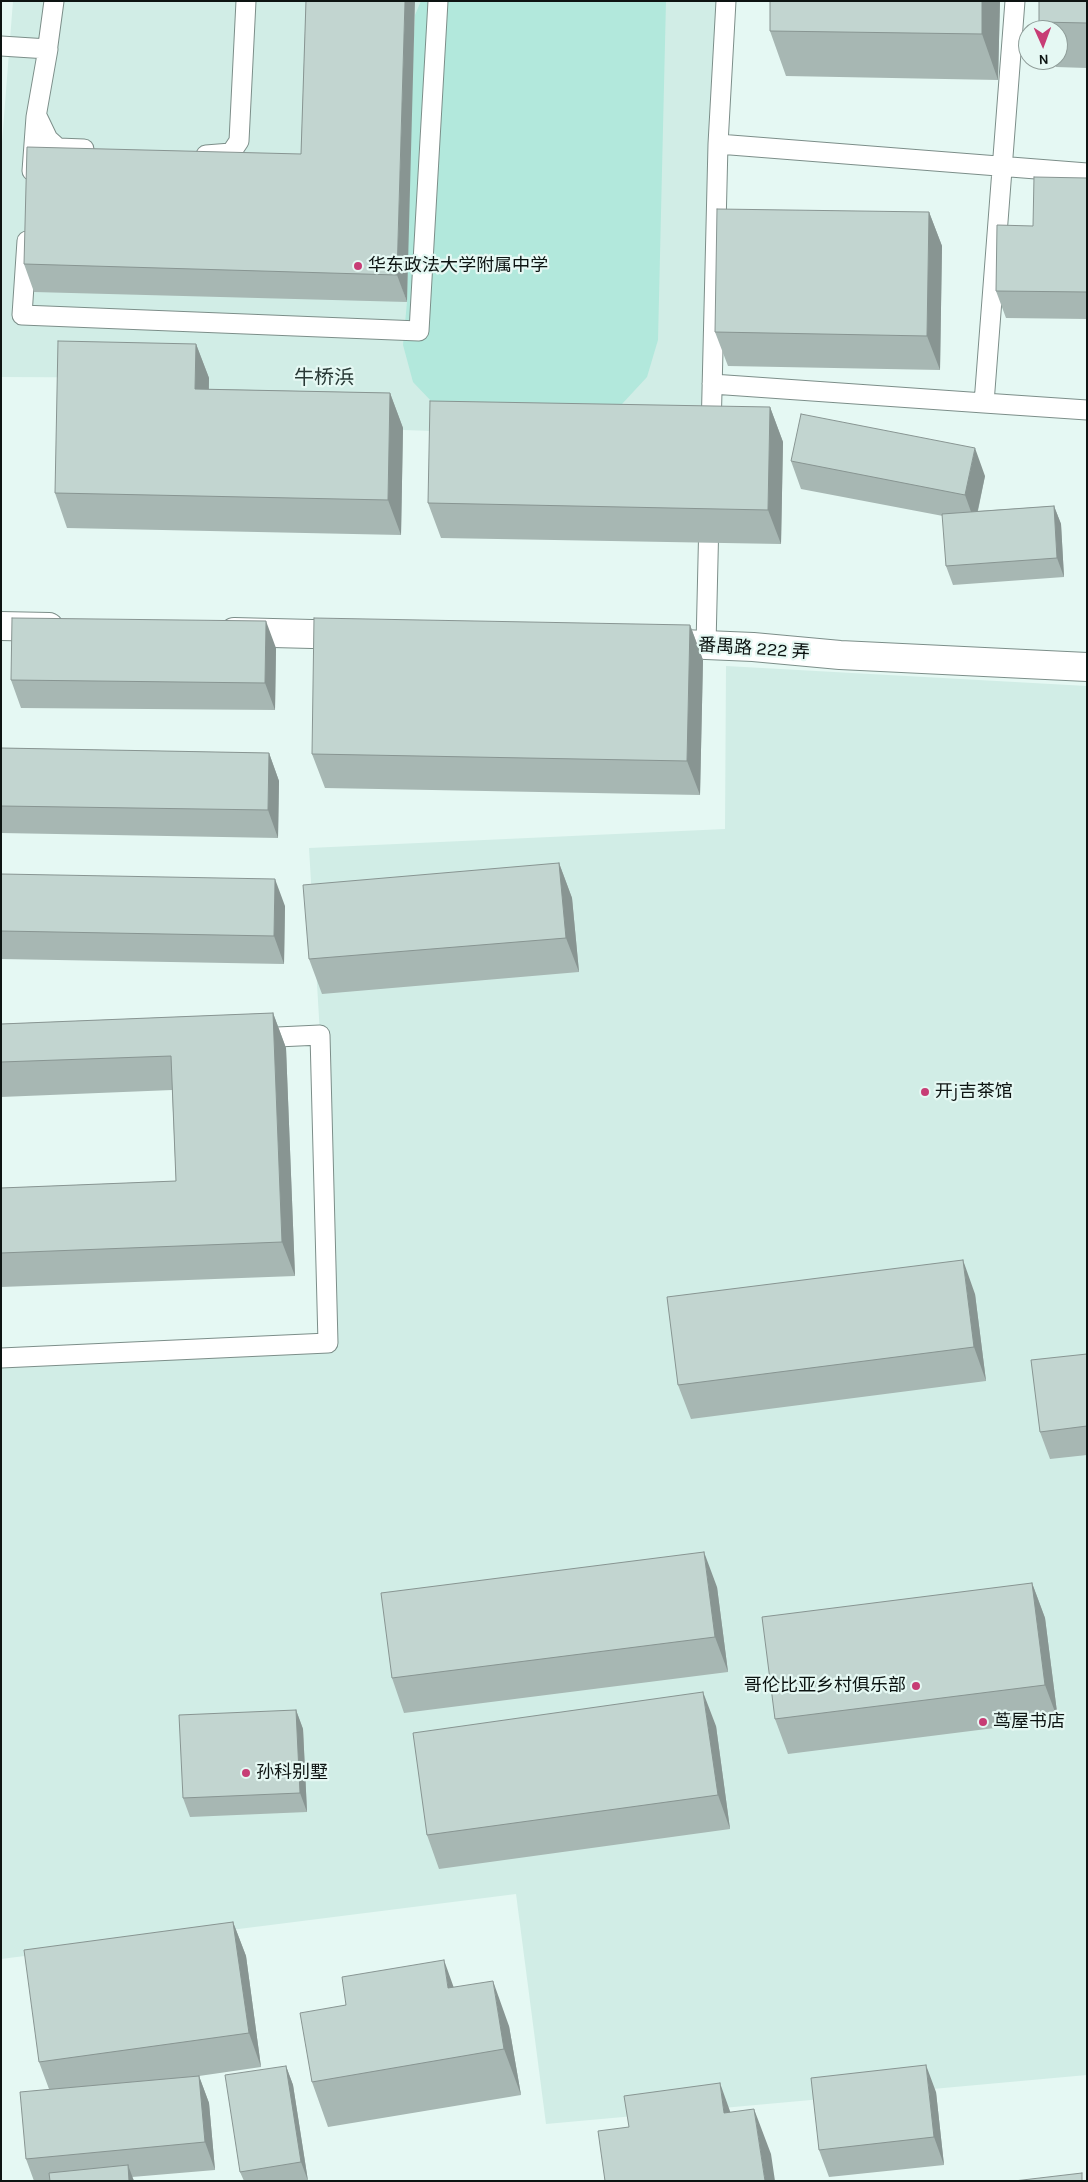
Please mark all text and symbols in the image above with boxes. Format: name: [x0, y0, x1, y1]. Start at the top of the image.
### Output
north arrow: [1018, 20, 1068, 70]
text: N: [1038, 51, 1049, 68]
place label: 华东政法大学附属中学: [368, 255, 548, 277]
marker: 华东政法大学附属中学: [352, 260, 364, 272]
district label: 牛桥浜: [294, 366, 354, 390]
street label: 番禺路 222 弄: [697, 634, 811, 664]
place label: 开j吉茶馆: [935, 1081, 1013, 1103]
marker: 开j吉茶馆: [919, 1086, 931, 1098]
place label: 哥伦比亚乡村俱乐部: [744, 1675, 906, 1697]
marker: 哥伦比亚乡村俱乐部: [910, 1680, 922, 1692]
place label: 茑屋书店: [993, 1711, 1065, 1733]
marker: 茑屋书店: [977, 1716, 989, 1728]
place label: 孙科别墅: [256, 1762, 328, 1784]
marker: 孙科别墅: [240, 1767, 252, 1779]

